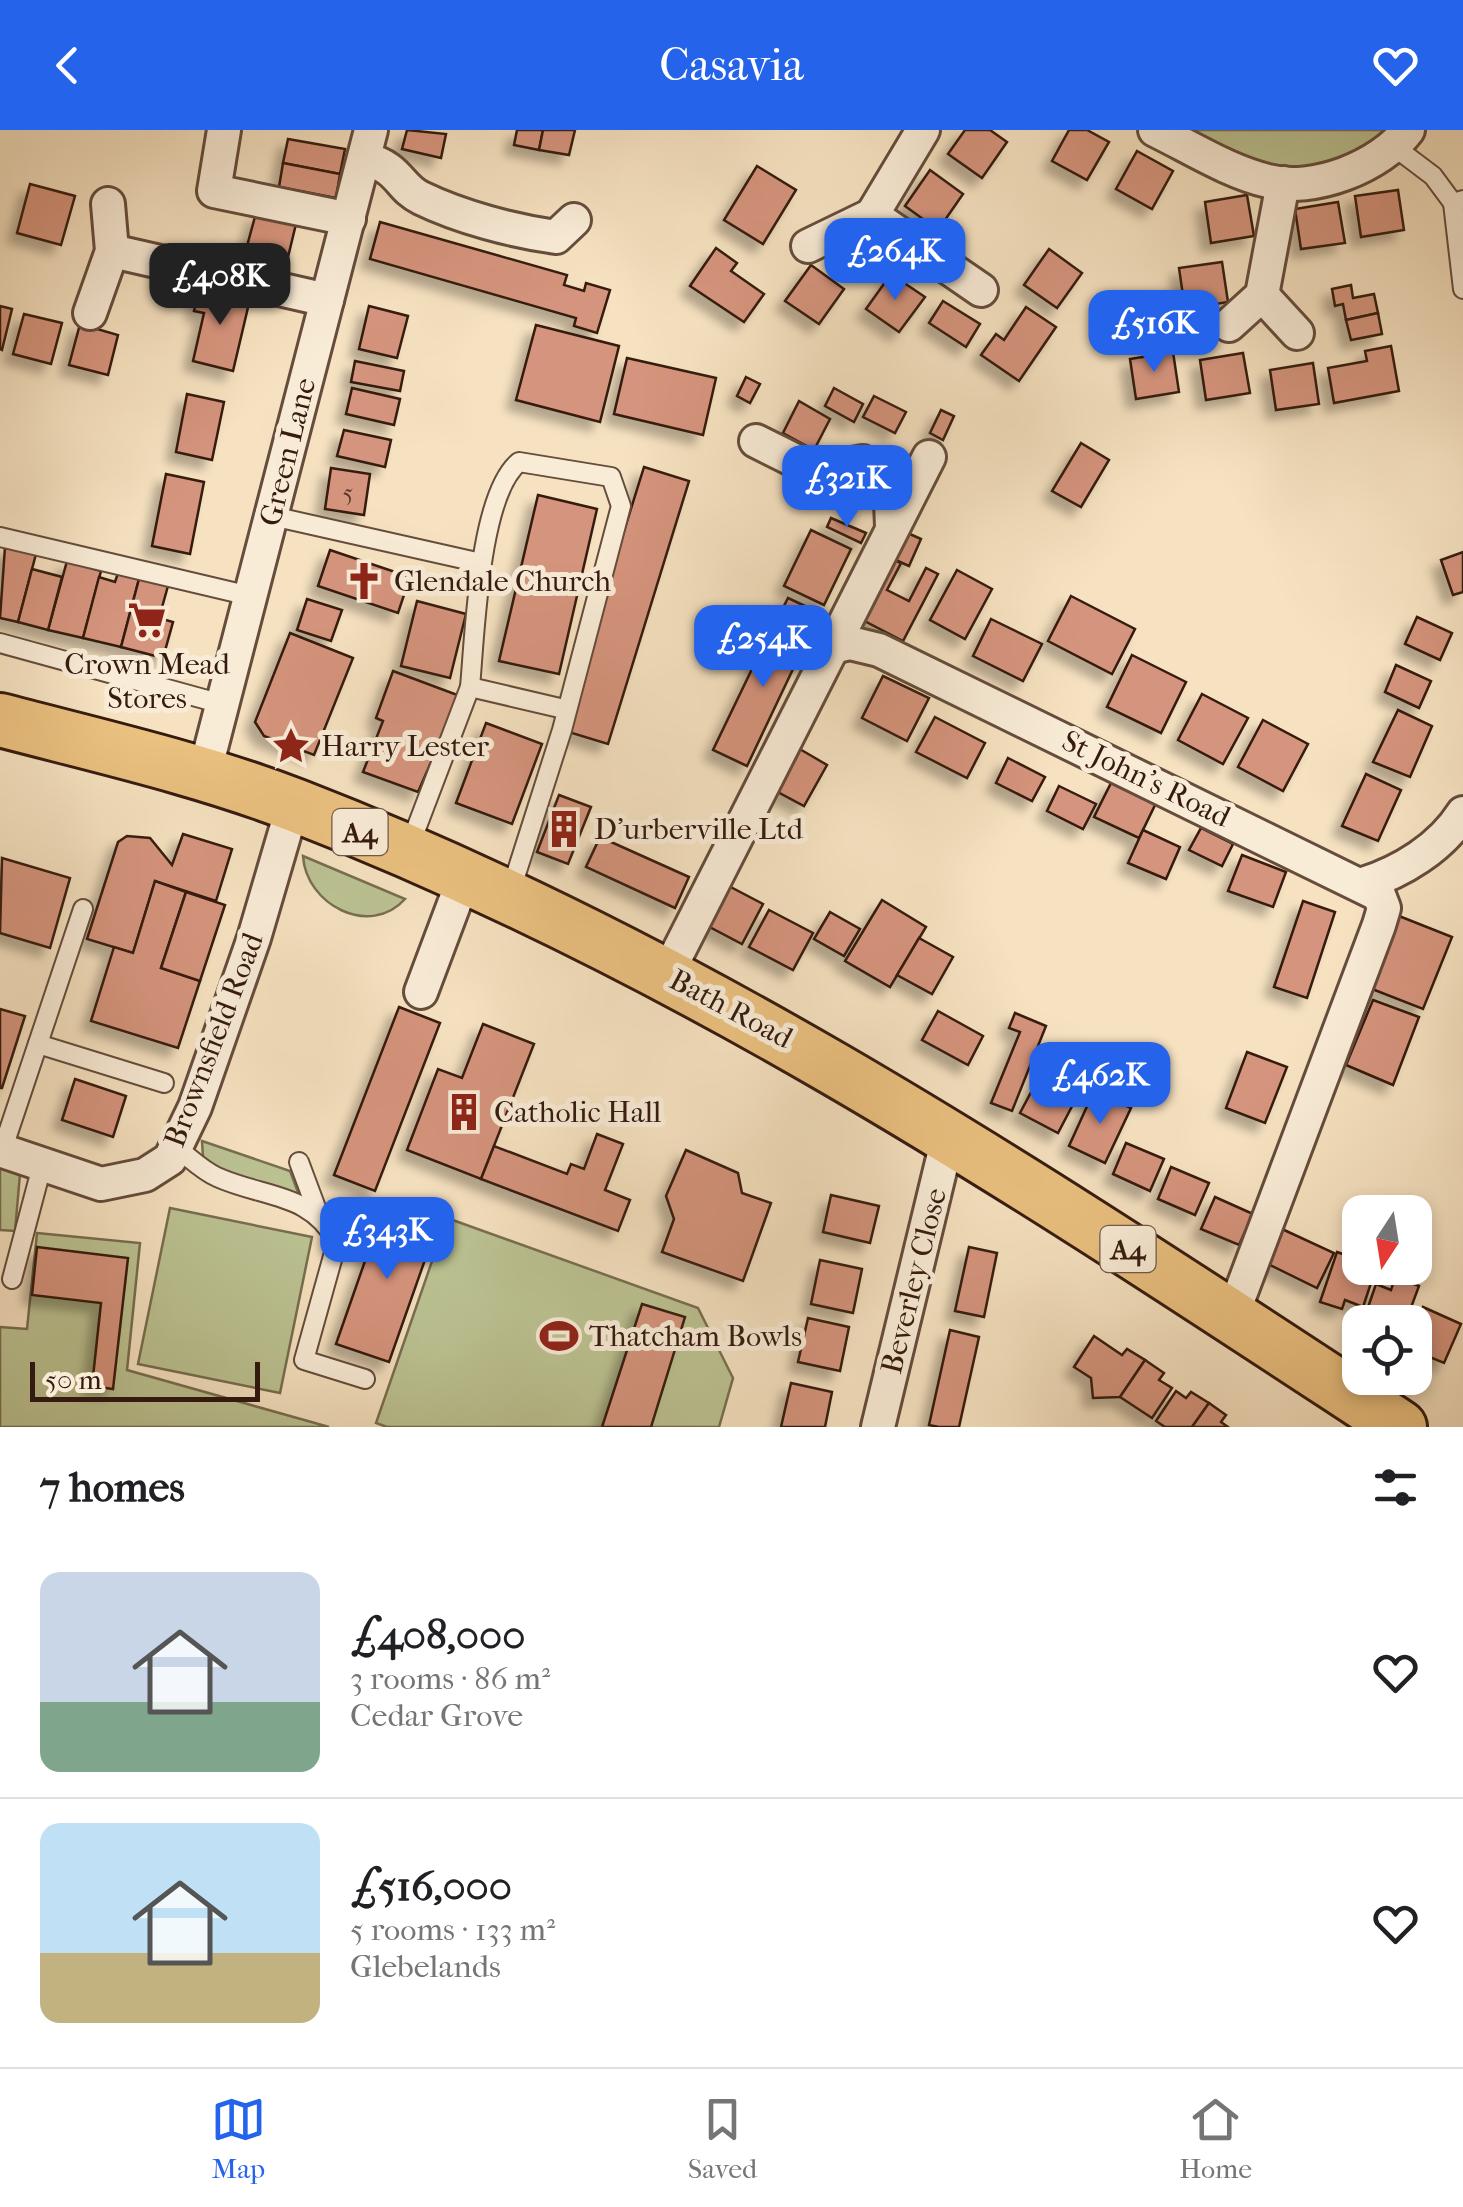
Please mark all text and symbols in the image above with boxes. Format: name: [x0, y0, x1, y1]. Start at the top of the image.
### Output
icon: back: [40, 38, 95, 93]
icon: heart: [1368, 38, 1423, 93]
text: Casavia: [659, 39, 804, 92]
pin: £264K: [825, 218, 965, 303]
text: £264K: [846, 232, 944, 269]
pin: £408K: [150, 243, 290, 328]
text: £408K: [171, 257, 269, 294]
pin: £516K: [1084, 290, 1224, 375]
text: £516K: [1110, 304, 1198, 341]
street label: Green Lane: [253, 374, 323, 530]
pin: £321K: [777, 445, 917, 530]
text: £321K: [804, 459, 890, 496]
house number: 5: [343, 478, 353, 507]
church icon: Glendale Church: [343, 560, 385, 602]
place label: Glendale Church: [394, 564, 611, 599]
supermarket icon: Crown Mead Stores: [126, 599, 168, 641]
pin: £254K: [693, 605, 833, 690]
text: £254K: [716, 619, 810, 656]
place label: Crown Mead Stores: [64, 647, 230, 716]
street label: St John's Road: [1056, 723, 1236, 835]
place icon: Harry Lester: [270, 725, 312, 767]
place label: Harry Lester: [321, 729, 489, 764]
building icon: D'urberville Ltd: [543, 808, 585, 850]
road number: A4: [332, 809, 388, 855]
place label: D'urberville Ltd: [594, 812, 804, 847]
street label: Brownsfield Road: [157, 927, 271, 1152]
street label: Bath Road: [664, 962, 799, 1056]
pin: £462K: [1030, 1042, 1170, 1127]
text: £462K: [1051, 1056, 1149, 1093]
building icon: Catholic Hall: [443, 1091, 485, 1133]
place label: Catholic Hall: [494, 1095, 661, 1130]
street label: Beverley Close: [874, 1184, 954, 1377]
north arrow: [1342, 1195, 1432, 1285]
map controls: [1342, 1195, 1432, 1395]
pin: £343K: [317, 1197, 457, 1282]
text: £343K: [342, 1211, 432, 1248]
road number: A4: [1100, 1226, 1156, 1272]
button: locate: [1342, 1305, 1432, 1395]
sports icon: Thatcham Bowls: [538, 1315, 580, 1357]
place label: Thatcham Bowls: [589, 1319, 802, 1354]
scale bar: [30, 1357, 260, 1402]
text: 50 m: [45, 1363, 102, 1396]
icon: filters: [1368, 1460, 1423, 1515]
text: 7 homes: [40, 1463, 185, 1512]
text: £408,000: [350, 1611, 525, 1660]
icon: home: [120, 1612, 240, 1732]
icon: heart: [1368, 1645, 1423, 1700]
text: 3 rooms · 86 m²: [350, 1660, 550, 1697]
text: Cedar Grove: [350, 1697, 523, 1734]
text: £516,000: [350, 1862, 512, 1911]
icon: home: [120, 1863, 240, 1983]
icon: heart: [1368, 1896, 1423, 1951]
text: 5 rooms · 133 m²: [350, 1911, 555, 1948]
text: Glebelands: [350, 1948, 501, 1985]
tab: Map: [211, 2092, 266, 2185]
tab: Saved: [688, 2092, 757, 2185]
tab: Home: [1179, 2092, 1252, 2185]

